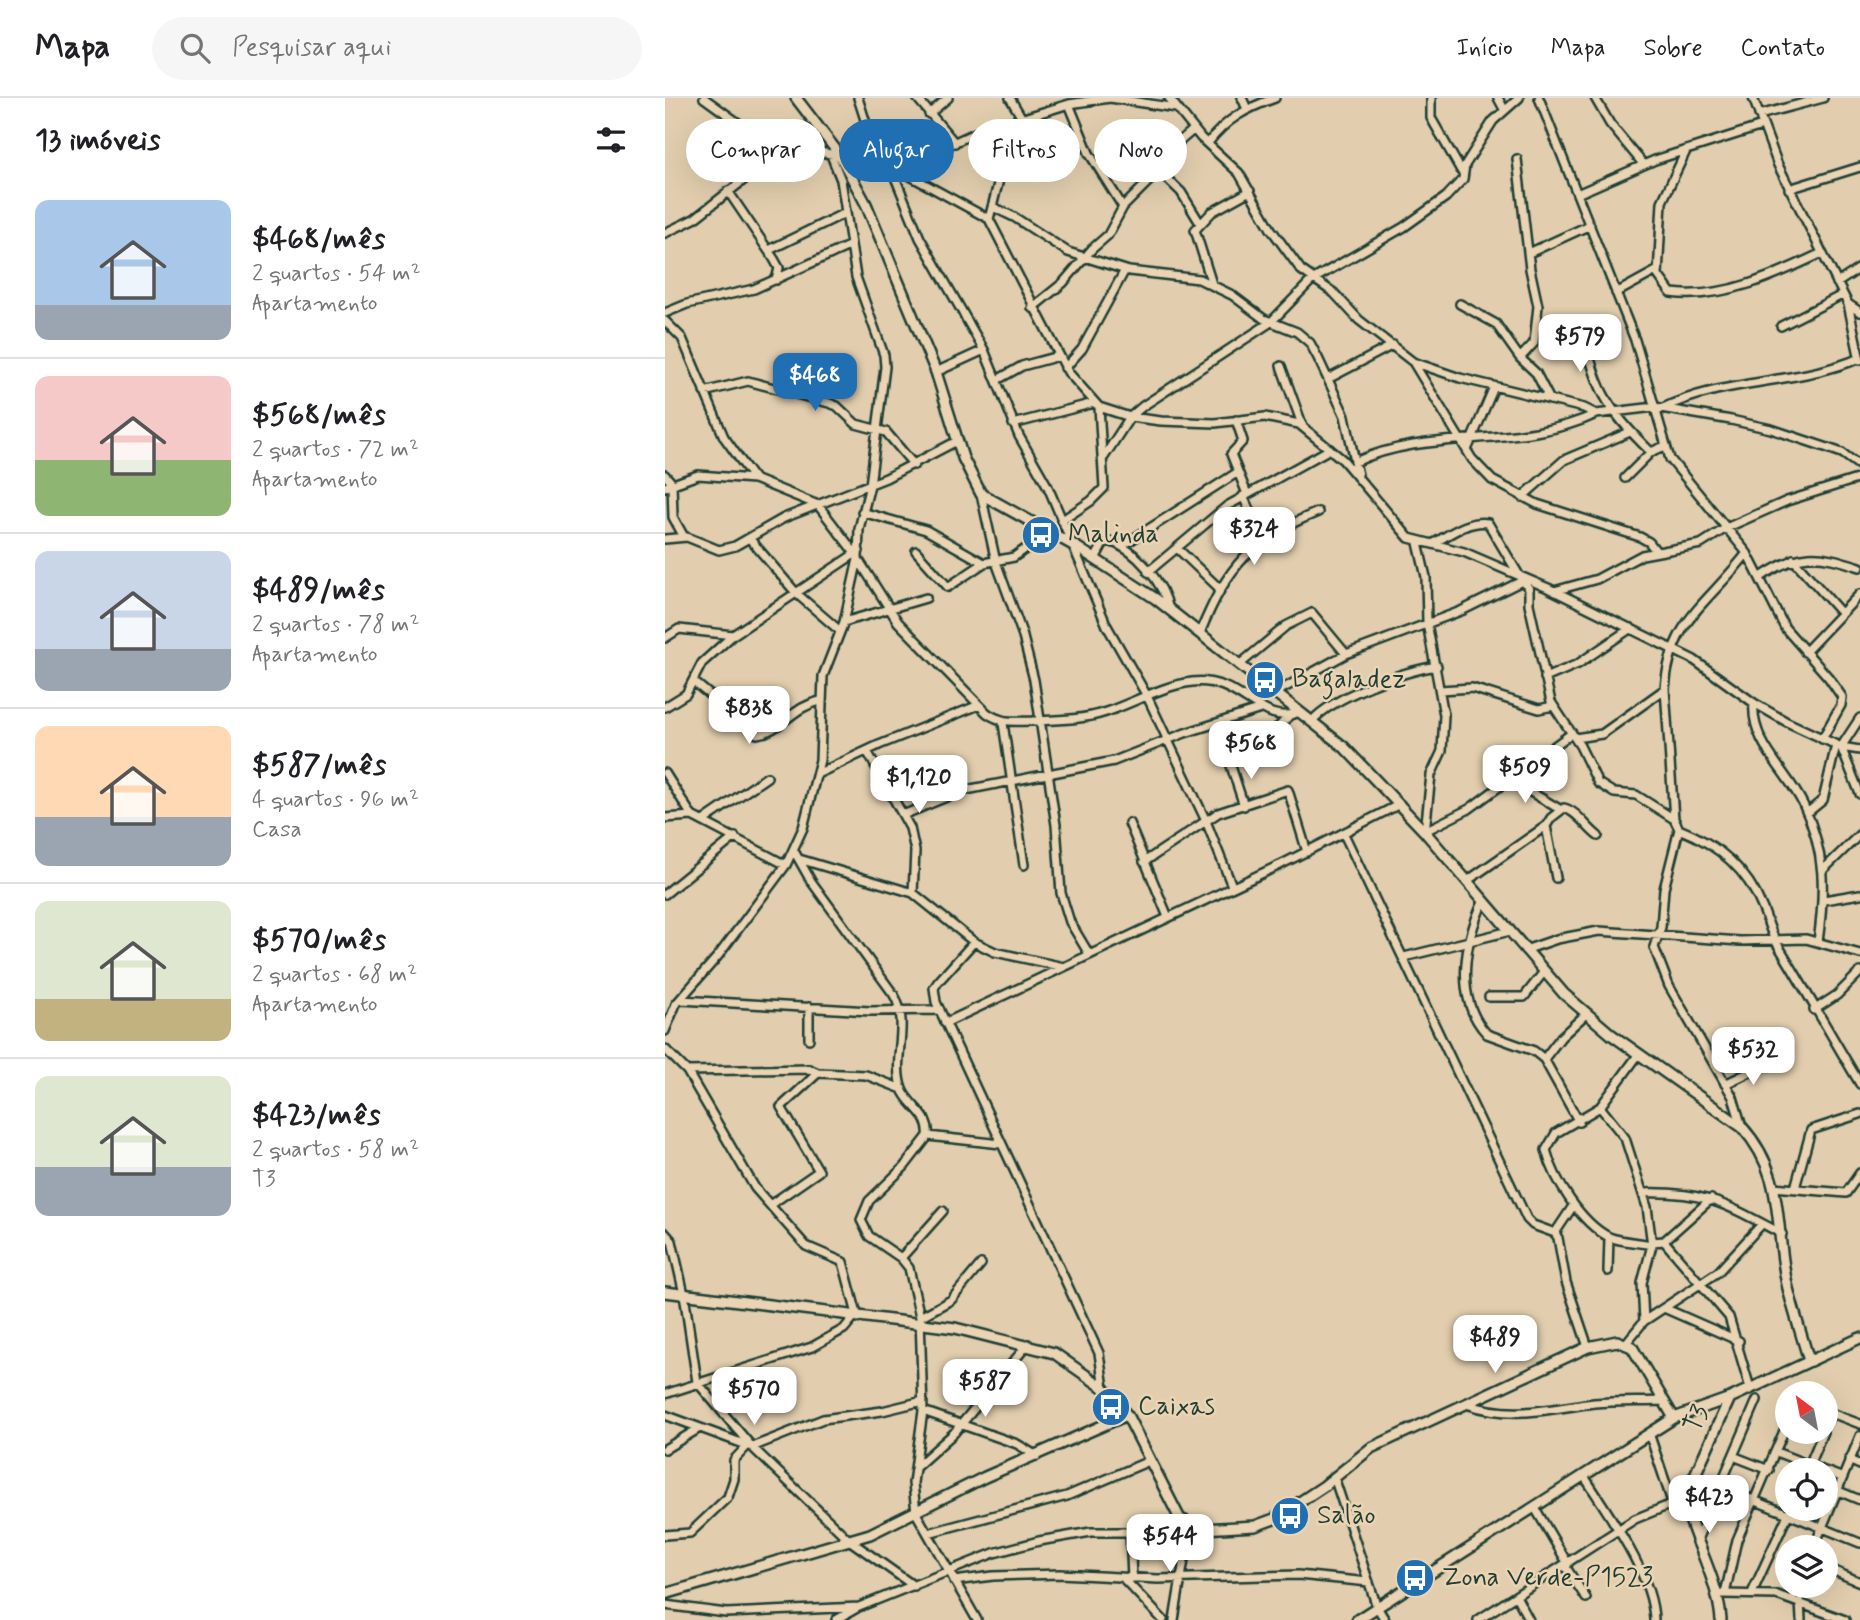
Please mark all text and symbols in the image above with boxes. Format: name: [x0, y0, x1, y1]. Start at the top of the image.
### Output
search box: [152, 17, 642, 80]
text: Mapa: [35, 26, 110, 70]
icon: search: [176, 29, 214, 67]
text: Pesquisar aqui: [232, 31, 391, 65]
text: Início: [1456, 33, 1513, 64]
text: Mapa: [1551, 33, 1605, 64]
text: Sobre: [1643, 33, 1703, 64]
text: Contato: [1741, 33, 1825, 64]
chip: Comprar: [686, 119, 825, 182]
chip: Alugar: [839, 119, 954, 182]
chip: Filtros: [968, 119, 1080, 182]
chip: Novo: [1094, 119, 1187, 182]
text: 13 imóveis: [35, 121, 161, 160]
icon: filters: [592, 121, 630, 159]
text: $468/mês: [252, 220, 385, 259]
icon: home: [91, 228, 175, 312]
text: 2 quartos · 54 m²: [252, 259, 421, 289]
text: Apartamento: [252, 289, 378, 319]
pin: $579: [1539, 314, 1621, 374]
text: $579: [1554, 322, 1606, 352]
pin: $468: [774, 354, 856, 413]
text: $468: [789, 361, 841, 391]
text: $568/mês: [252, 396, 386, 435]
icon: home: [91, 404, 175, 488]
text: 2 quartos · 72 m²: [252, 435, 419, 465]
text: Apartamento: [252, 465, 378, 495]
pin: $324: [1213, 508, 1295, 567]
bus stop icon: Malinda: [1020, 514, 1062, 556]
text: $324: [1229, 515, 1279, 545]
place label: Malinda: [1068, 518, 1159, 552]
text: $489/mês: [252, 571, 385, 610]
icon: home: [91, 579, 175, 663]
text: 2 quartos · 78 m²: [252, 610, 419, 640]
text: Apartamento: [252, 640, 378, 670]
bus stop icon: Bagaladez: [1244, 659, 1286, 701]
place label: Bagaladez: [1292, 663, 1406, 700]
pin: $838: [708, 686, 790, 746]
text: $838: [725, 694, 773, 724]
pin: $568: [1210, 722, 1292, 781]
text: $568: [1225, 729, 1277, 759]
text: $587/mês: [252, 746, 386, 785]
pin: $509: [1484, 746, 1566, 805]
text: $509: [1499, 753, 1551, 783]
icon: home: [91, 754, 175, 838]
pin: $1,120: [862, 756, 976, 815]
text: $1,120: [886, 763, 952, 793]
text: 4 quartos · 96 m²: [252, 785, 419, 815]
text: Casa: [252, 815, 302, 845]
text: $570/mês: [252, 921, 386, 960]
icon: home: [91, 929, 175, 1013]
text: 2 quartos · 68 m²: [252, 960, 417, 990]
text: Apartamento: [252, 990, 378, 1020]
pin: $532: [1712, 1028, 1794, 1087]
text: $532: [1728, 1035, 1778, 1065]
text: $423/mês: [252, 1096, 380, 1135]
icon: home: [91, 1104, 175, 1188]
text: 2 quartos · 58 m²: [252, 1135, 419, 1165]
text: T3: [252, 1165, 276, 1195]
pin: $489: [1454, 1316, 1536, 1375]
text: $489: [1469, 1323, 1521, 1353]
pin: $587: [944, 1360, 1026, 1419]
text: $587: [959, 1367, 1011, 1397]
pin: $570: [713, 1368, 795, 1427]
text: $570: [728, 1375, 780, 1405]
north arrow: [1775, 1381, 1837, 1444]
map controls: [1775, 1381, 1838, 1598]
bus stop icon: Caixas: [1090, 1386, 1132, 1428]
place label: Caixas: [1138, 1390, 1215, 1424]
street label: T3: [1676, 1399, 1718, 1438]
button: locate: [1775, 1458, 1838, 1521]
pin: $423: [1668, 1476, 1750, 1535]
text: $423: [1685, 1483, 1733, 1513]
bus stop icon: Salão: [1269, 1495, 1311, 1537]
place label: Salão: [1317, 1499, 1376, 1533]
pin: $544: [1129, 1514, 1211, 1574]
text: $544: [1143, 1522, 1197, 1552]
button: layers: [1775, 1535, 1838, 1598]
bus stop icon: Zona Verde-P1523: [1394, 1557, 1436, 1599]
place label: Zona Verde-P1523: [1442, 1561, 1653, 1595]

